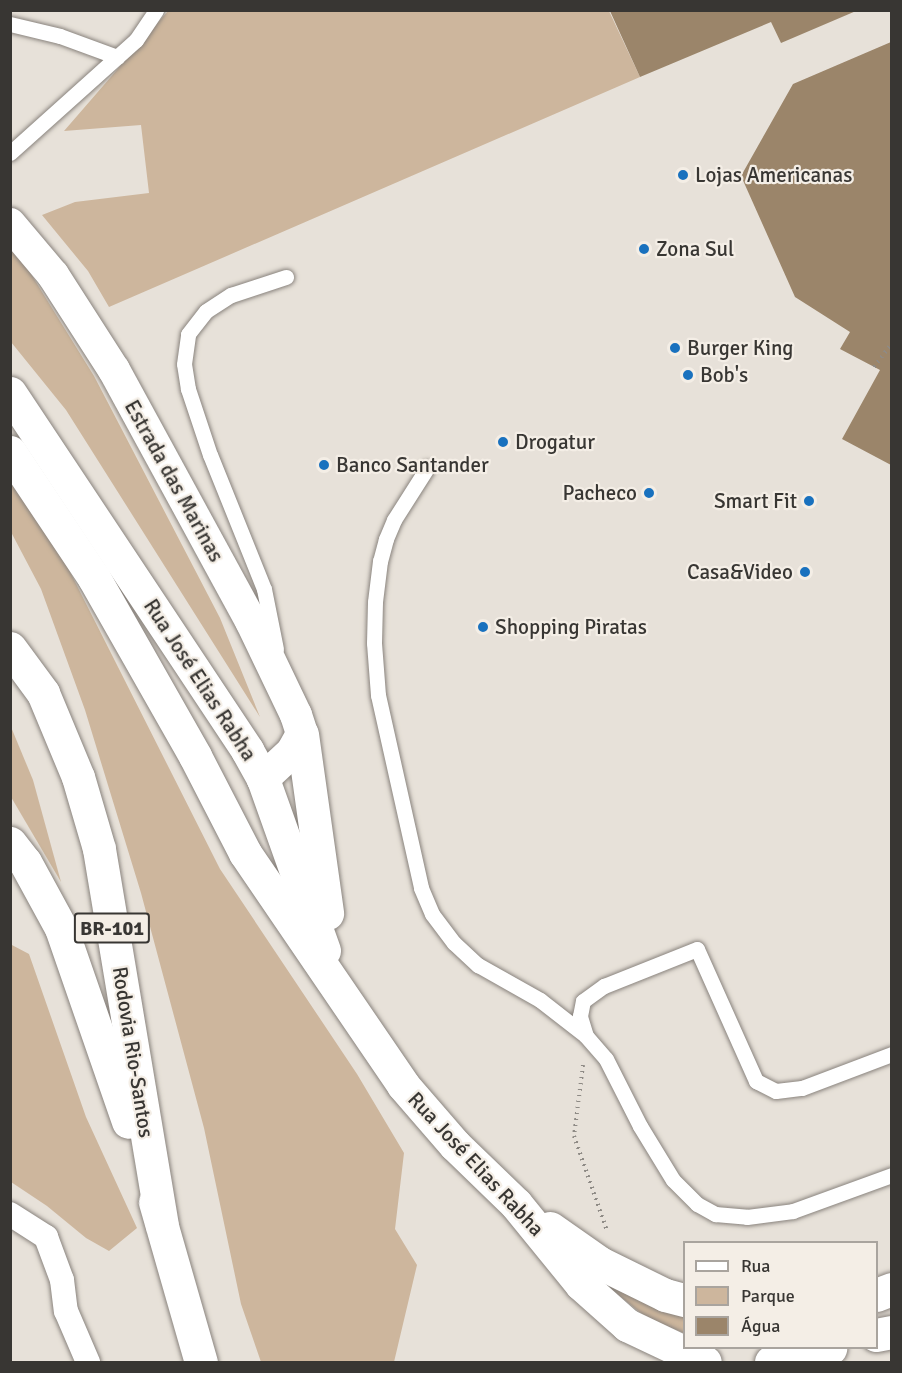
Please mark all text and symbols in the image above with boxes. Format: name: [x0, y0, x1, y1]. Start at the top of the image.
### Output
place label: Lojas Americanas: [695, 162, 852, 188]
marker: Lojas Americanas: [676, 168, 690, 182]
place label: Zona Sul: [656, 236, 734, 262]
marker: Zona Sul: [637, 242, 651, 256]
place label: Burger King: [687, 335, 793, 361]
marker: Burger King: [668, 341, 682, 355]
place label: Bob's: [700, 362, 748, 388]
marker: Bob's: [681, 368, 695, 382]
street label: Estrada das Marinas: [119, 396, 229, 566]
place label: Drogatur: [515, 429, 595, 455]
marker: Drogatur: [496, 435, 510, 449]
place label: Banco Santander: [336, 452, 489, 478]
marker: Banco Santander: [317, 458, 331, 472]
place label: Pacheco: [562, 480, 637, 506]
marker: Pacheco: [642, 486, 656, 500]
place label: Smart Fit: [714, 488, 797, 514]
marker: Smart Fit: [802, 494, 816, 508]
place label: Casa&Video: [687, 559, 793, 585]
marker: Casa&Video: [798, 565, 812, 579]
street label: Rua José Elias Rabha: [138, 594, 262, 766]
place label: Shopping Piratas: [495, 614, 647, 640]
marker: Shopping Piratas: [476, 620, 490, 634]
road number: BR-101: [73, 911, 151, 945]
street label: Rodovia Rio-Santos: [107, 965, 159, 1139]
street label: Rua José Elias Rabha: [403, 1087, 549, 1241]
legend: [683, 1241, 878, 1349]
text: Rua: [741, 1255, 770, 1277]
text: Parque: [741, 1285, 795, 1307]
text: Água: [741, 1315, 780, 1337]

